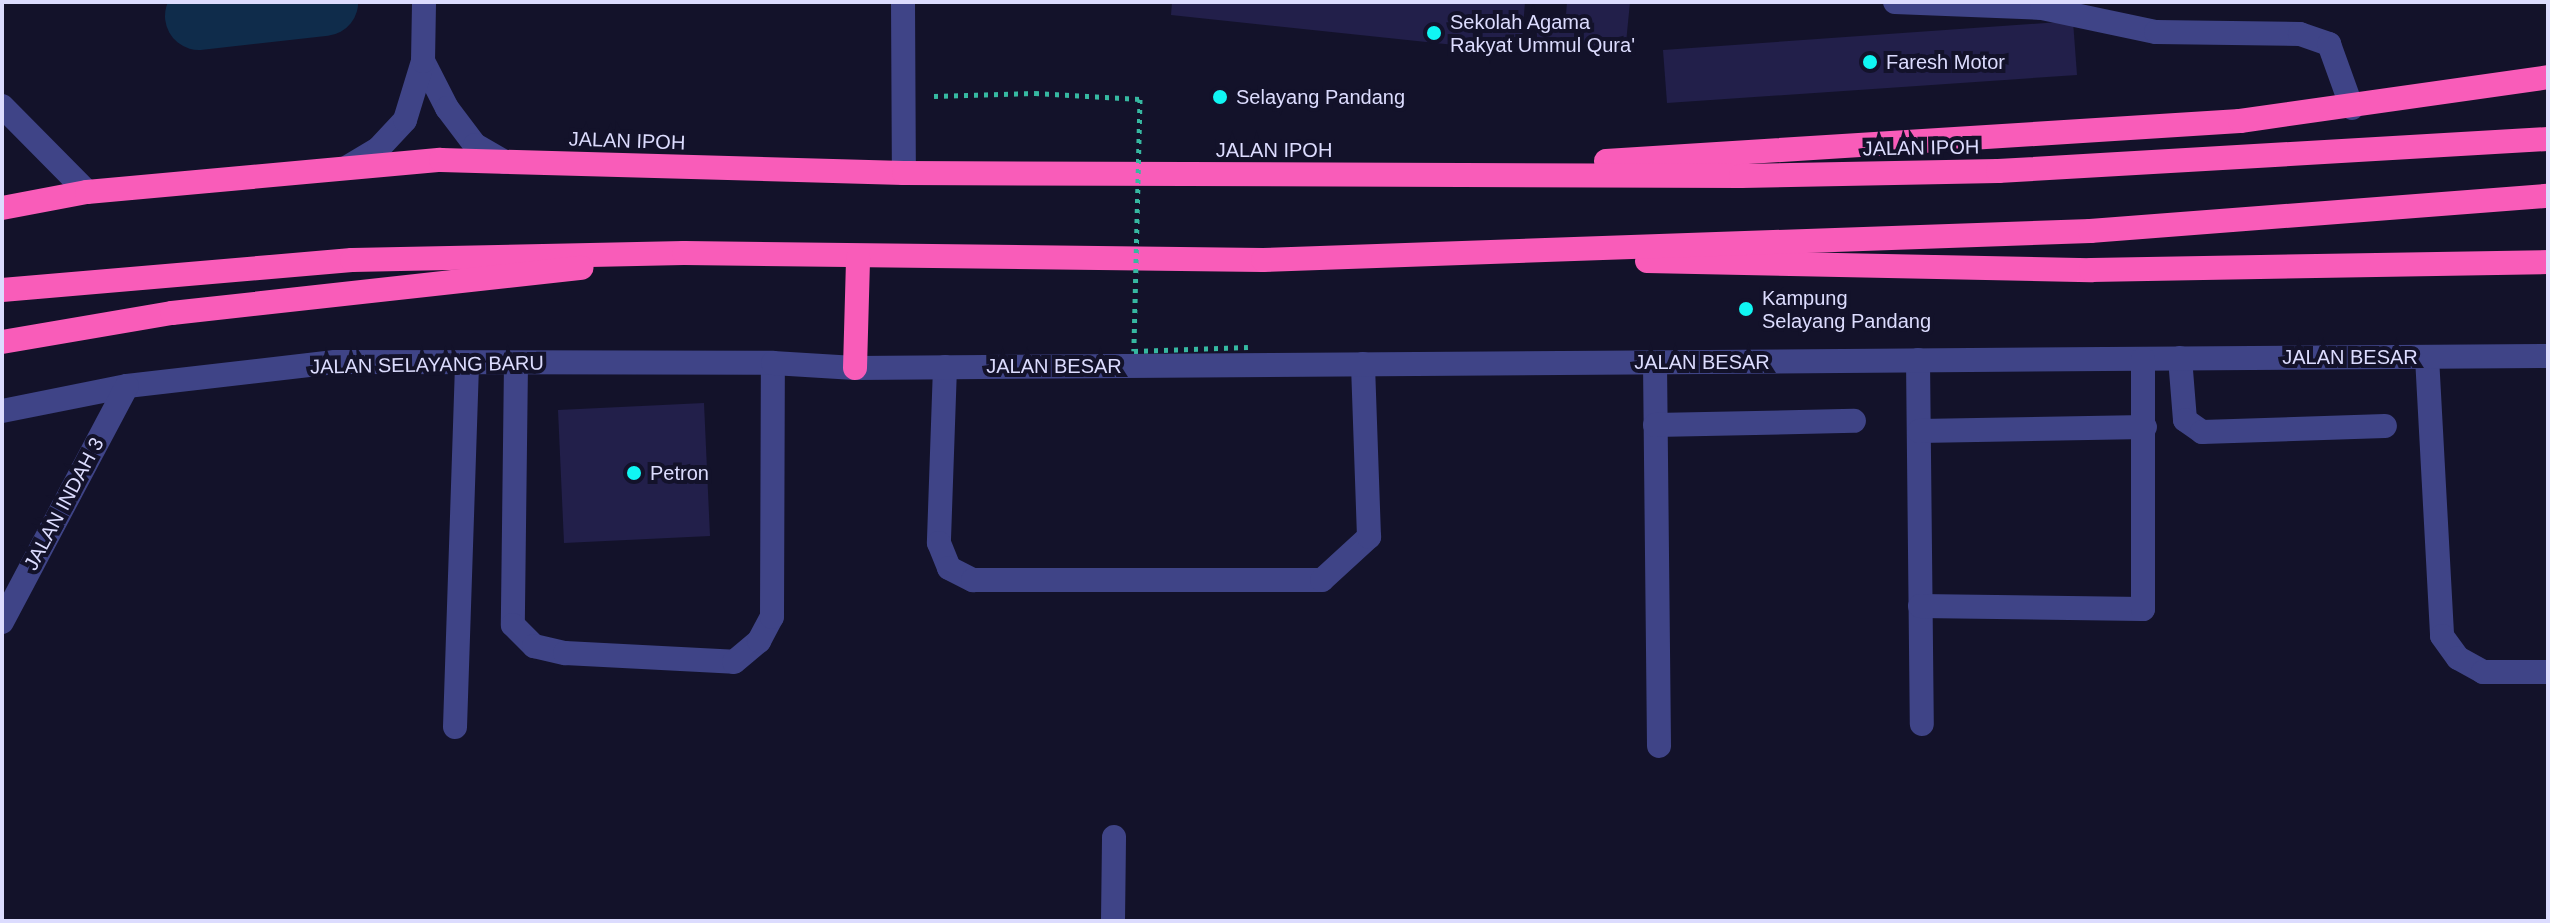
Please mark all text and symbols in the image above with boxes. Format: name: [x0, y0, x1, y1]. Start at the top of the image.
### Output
place label: Sekolah Agama Rakyat Ummul Qura': [1450, 10, 1635, 57]
marker: Sekolah Agama Rakyat Ummul Qura': [1425, 24, 1443, 42]
place label: Faresh Motor: [1886, 50, 2005, 74]
marker: Faresh Motor: [1861, 53, 1879, 71]
place label: Selayang Pandang: [1236, 85, 1405, 109]
marker: Selayang Pandang: [1211, 88, 1229, 106]
street label: JALAN IPOH: [568, 127, 686, 155]
street label: JALAN IPOH: [1862, 135, 1980, 161]
street label: JALAN IPOH: [1216, 138, 1332, 162]
place label: Kampung Selayang Pandang: [1762, 286, 1931, 333]
marker: Kampung Selayang Pandang: [1737, 300, 1755, 318]
street label: JALAN BESAR: [2282, 345, 2418, 369]
street label: JALAN BESAR: [1634, 350, 1770, 374]
street label: JALAN SELAYANG BARU: [310, 351, 544, 379]
street label: JALAN BESAR: [986, 354, 1122, 378]
street label: JALAN INDAH 3: [19, 434, 109, 574]
place label: Petron: [650, 461, 709, 485]
marker: Petron: [625, 464, 643, 482]

